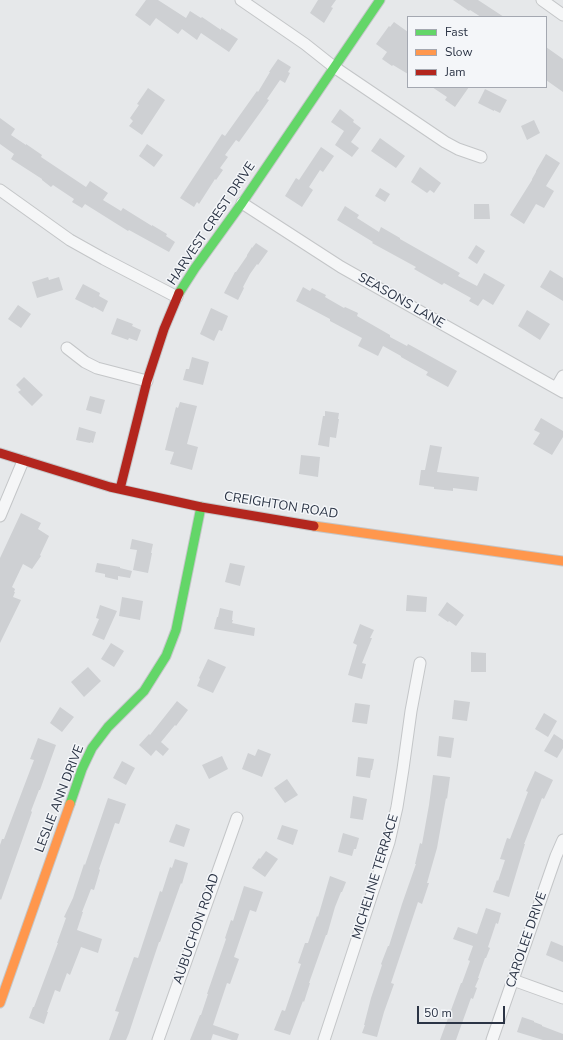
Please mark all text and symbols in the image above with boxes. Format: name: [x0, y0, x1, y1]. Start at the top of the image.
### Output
legend: [407, 16, 547, 88]
text: Fast: [445, 24, 468, 40]
text: Slow: [445, 44, 473, 60]
text: Jam: [445, 64, 466, 80]
street label: HARVEST CREST DRIVE: [165, 159, 259, 289]
street label: SEASONS LANE: [355, 270, 447, 332]
street label: CREIGHTON ROAD: [223, 489, 339, 523]
street label: LESLIE ANN DRIVE: [32, 743, 88, 855]
street label: MICHELINE TERRACE: [350, 813, 402, 941]
street label: AUBUCHON ROAD: [171, 871, 223, 987]
street label: CAROLEE DRIVE: [503, 890, 551, 990]
scale bar: [419, 998, 507, 1024]
text: 50 m: [424, 1005, 452, 1021]

